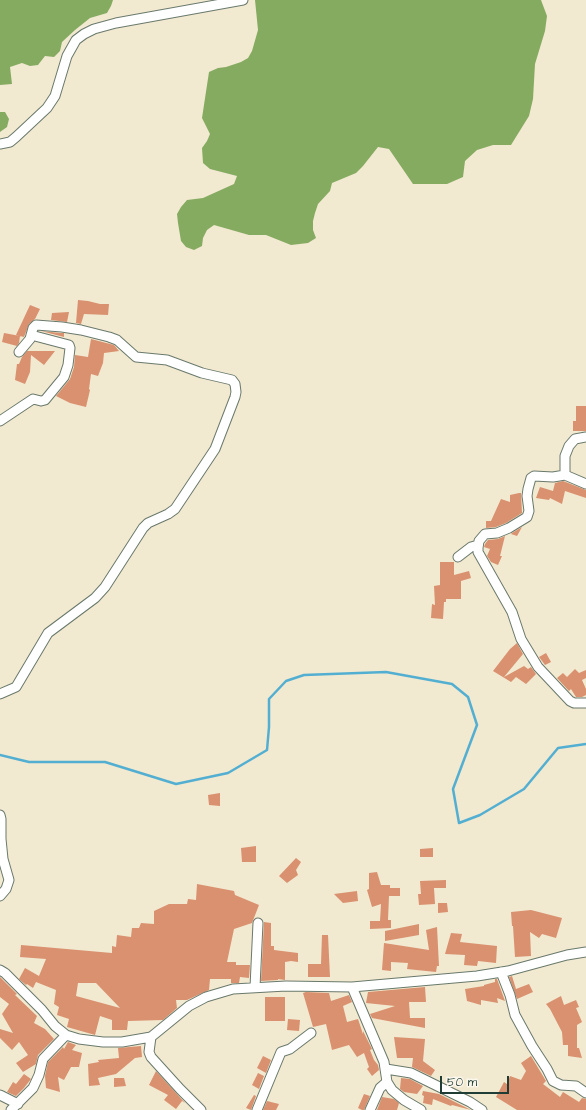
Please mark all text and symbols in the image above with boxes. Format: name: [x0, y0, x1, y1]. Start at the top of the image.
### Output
scale bar: [442, 1068, 511, 1094]
text: 50 m: [447, 1074, 477, 1091]

